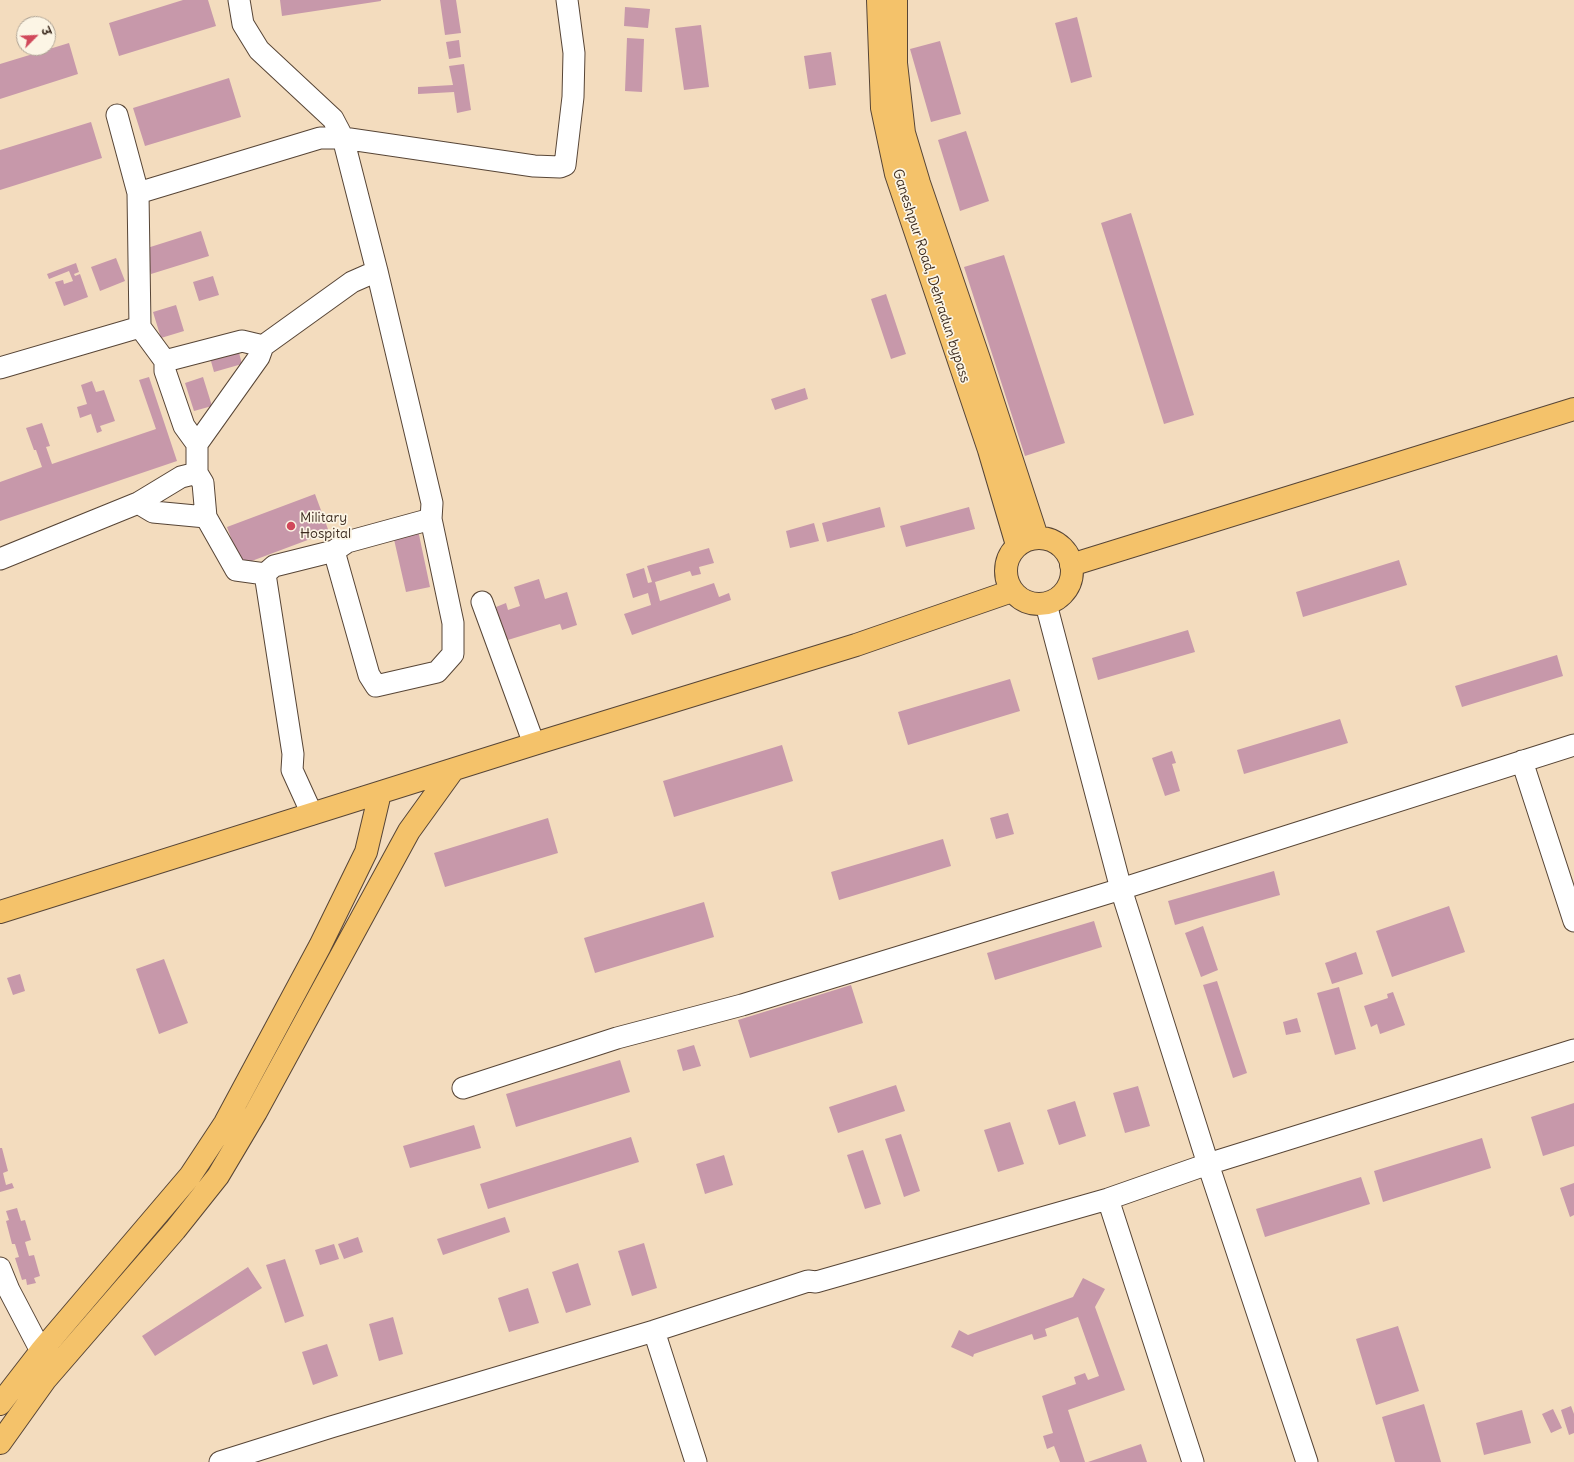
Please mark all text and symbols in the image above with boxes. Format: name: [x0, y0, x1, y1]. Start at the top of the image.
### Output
north arrow: [16, 16, 56, 56]
text: उ: [38, 25, 54, 38]
street label: Ganeshpur Road, Dehradun bypass: [888, 167, 974, 385]
place label: Military Hospital: [300, 510, 351, 542]
marker: Military Hospital: [285, 520, 297, 532]

